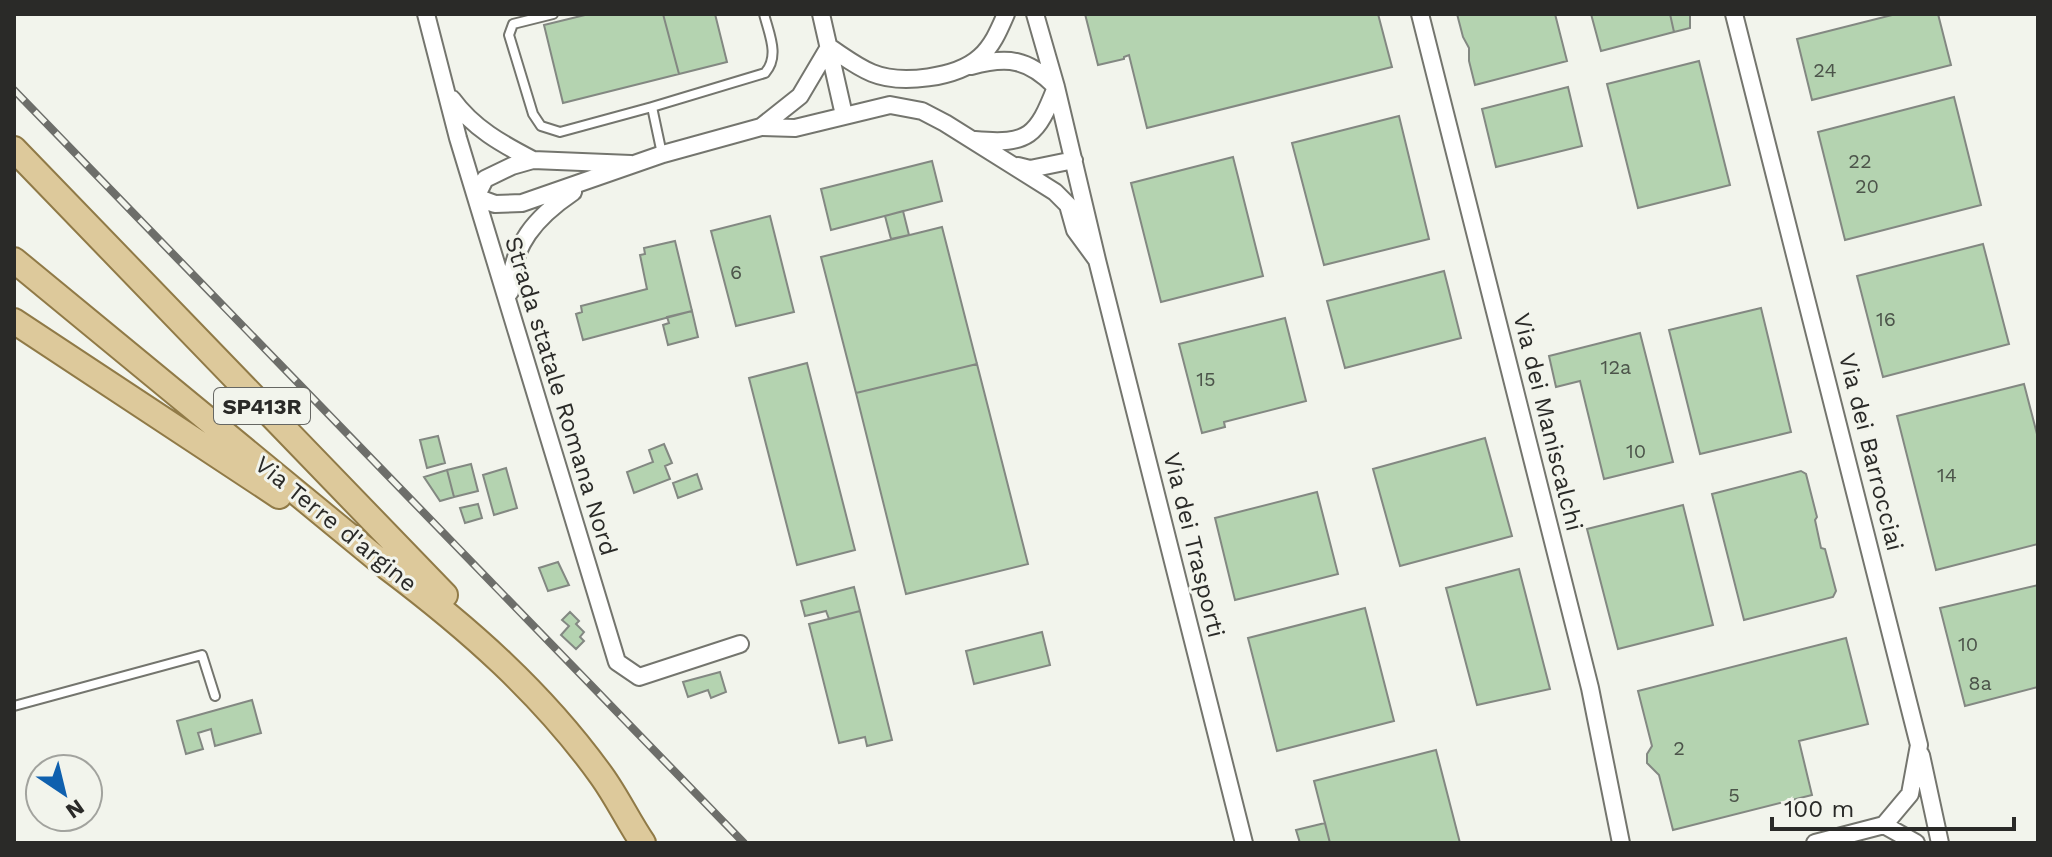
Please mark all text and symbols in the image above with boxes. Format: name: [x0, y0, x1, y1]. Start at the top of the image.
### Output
house number: 24: [1813, 58, 1837, 82]
house number: 22: [1848, 149, 1872, 173]
house number: 20: [1855, 174, 1879, 198]
street label: Strada statale Romana Nord: [499, 233, 623, 559]
house number: 6: [730, 260, 742, 284]
house number: 16: [1876, 307, 1896, 331]
street label: Via dei Maniscalchi: [1507, 310, 1589, 534]
street label: Via dei Barrocciai: [1833, 350, 1909, 554]
house number: 12a: [1601, 355, 1631, 379]
house number: 15: [1196, 367, 1216, 391]
road number: SP413R: [214, 388, 310, 424]
house number: 10: [1626, 439, 1646, 463]
street label: Via Terre d'argine: [249, 450, 423, 598]
street label: Via dei Trasporti: [1157, 450, 1231, 640]
house number: 14: [1937, 463, 1957, 487]
house number: 10: [1958, 632, 1978, 656]
house number: 8a: [1968, 671, 1992, 695]
house number: 2: [1673, 736, 1685, 760]
north arrow: [24, 753, 104, 833]
scale bar: [1772, 781, 2014, 831]
house number: 5: [1728, 783, 1740, 807]
text: N: [61, 794, 89, 824]
text: 100 m: [1784, 795, 1854, 823]

